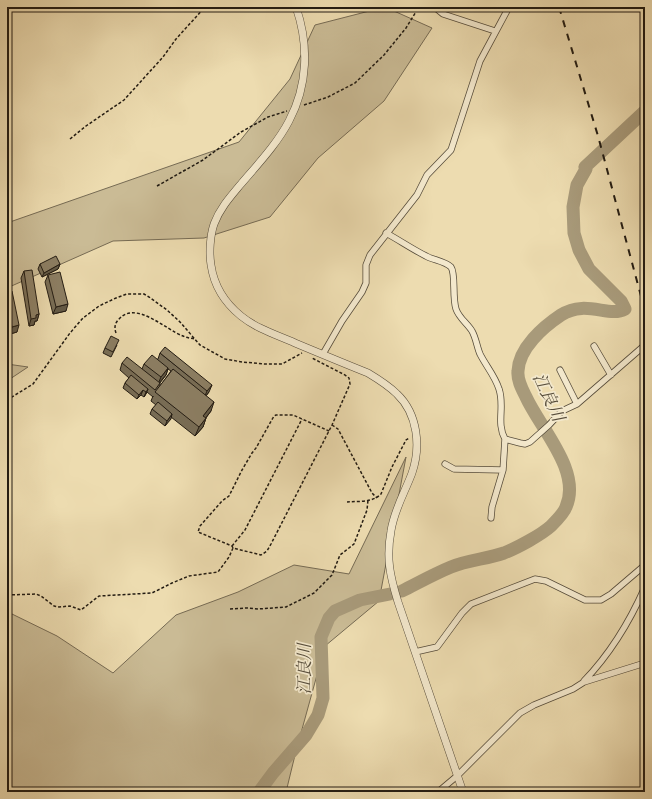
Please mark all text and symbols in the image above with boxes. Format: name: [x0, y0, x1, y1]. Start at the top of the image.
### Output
water label: 江良川: [527, 370, 570, 427]
water label: 江良川: [294, 642, 316, 695]

